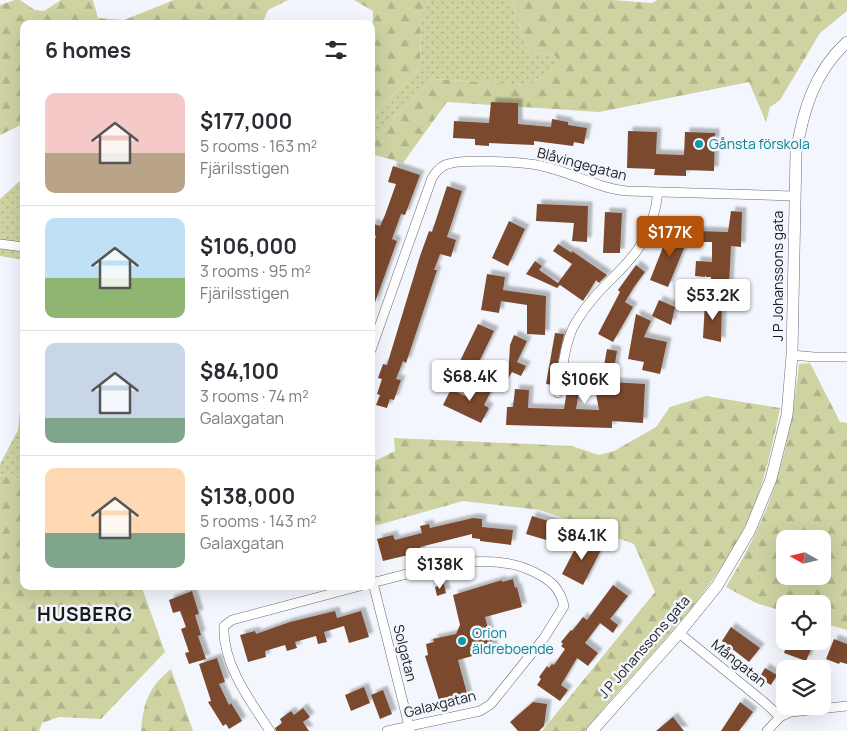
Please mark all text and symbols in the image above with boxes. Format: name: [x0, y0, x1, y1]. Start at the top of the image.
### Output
text: 6 homes: [45, 36, 131, 64]
icon: filters: [322, 36, 350, 64]
text: $177,000: [200, 107, 292, 135]
icon: home: [85, 113, 145, 173]
place label: Gånsta förskola: [709, 134, 810, 153]
text: 5 rooms · 163 m²: [200, 135, 317, 157]
marker: Gånsta förskola: [693, 138, 705, 150]
street label: Blåvingegatan: [535, 142, 629, 185]
text: Fjärilsstigen: [200, 157, 289, 179]
street label: J P Johanssons gata: [768, 211, 787, 341]
pin: $177K: [635, 216, 705, 258]
text: $177K: [648, 221, 692, 243]
text: $106,000: [200, 232, 297, 260]
icon: home: [85, 238, 145, 298]
text: 3 rooms · 95 m²: [200, 260, 311, 282]
pin: $53.2K: [672, 278, 754, 321]
text: Fjärilsstigen: [200, 282, 289, 304]
text: $53.2K: [686, 284, 740, 306]
text: $84,100: [200, 357, 279, 385]
pin: $68.4K: [429, 360, 511, 402]
pin: $106K: [550, 362, 620, 405]
icon: home: [85, 363, 145, 423]
text: $68.4K: [443, 365, 497, 387]
text: $106K: [561, 368, 609, 390]
text: 3 rooms · 74 m²: [200, 385, 309, 407]
text: Galaxgatan: [200, 407, 284, 429]
text: $138,000: [200, 482, 295, 510]
icon: home: [85, 488, 145, 548]
text: 5 rooms · 143 m²: [200, 510, 317, 532]
pin: $84.1K: [541, 518, 623, 561]
text: $84.1K: [557, 524, 607, 546]
north arrow: [776, 530, 831, 585]
map controls: [776, 530, 831, 715]
text: Galaxgatan: [200, 532, 284, 554]
pin: $138K: [405, 548, 475, 590]
text: $138K: [417, 553, 463, 575]
street label: J P Johanssons gata: [594, 591, 694, 702]
button: locate: [776, 595, 831, 650]
district label: HUSBERG: [37, 601, 133, 627]
street label: Solgatan: [389, 622, 422, 683]
place label: Orion äldreboende: [472, 623, 554, 658]
marker: Orion äldreboende: [456, 635, 468, 647]
street label: Mångatan: [708, 635, 771, 691]
button: layers: [776, 660, 831, 715]
street label: Galaxgatan: [402, 685, 478, 722]

